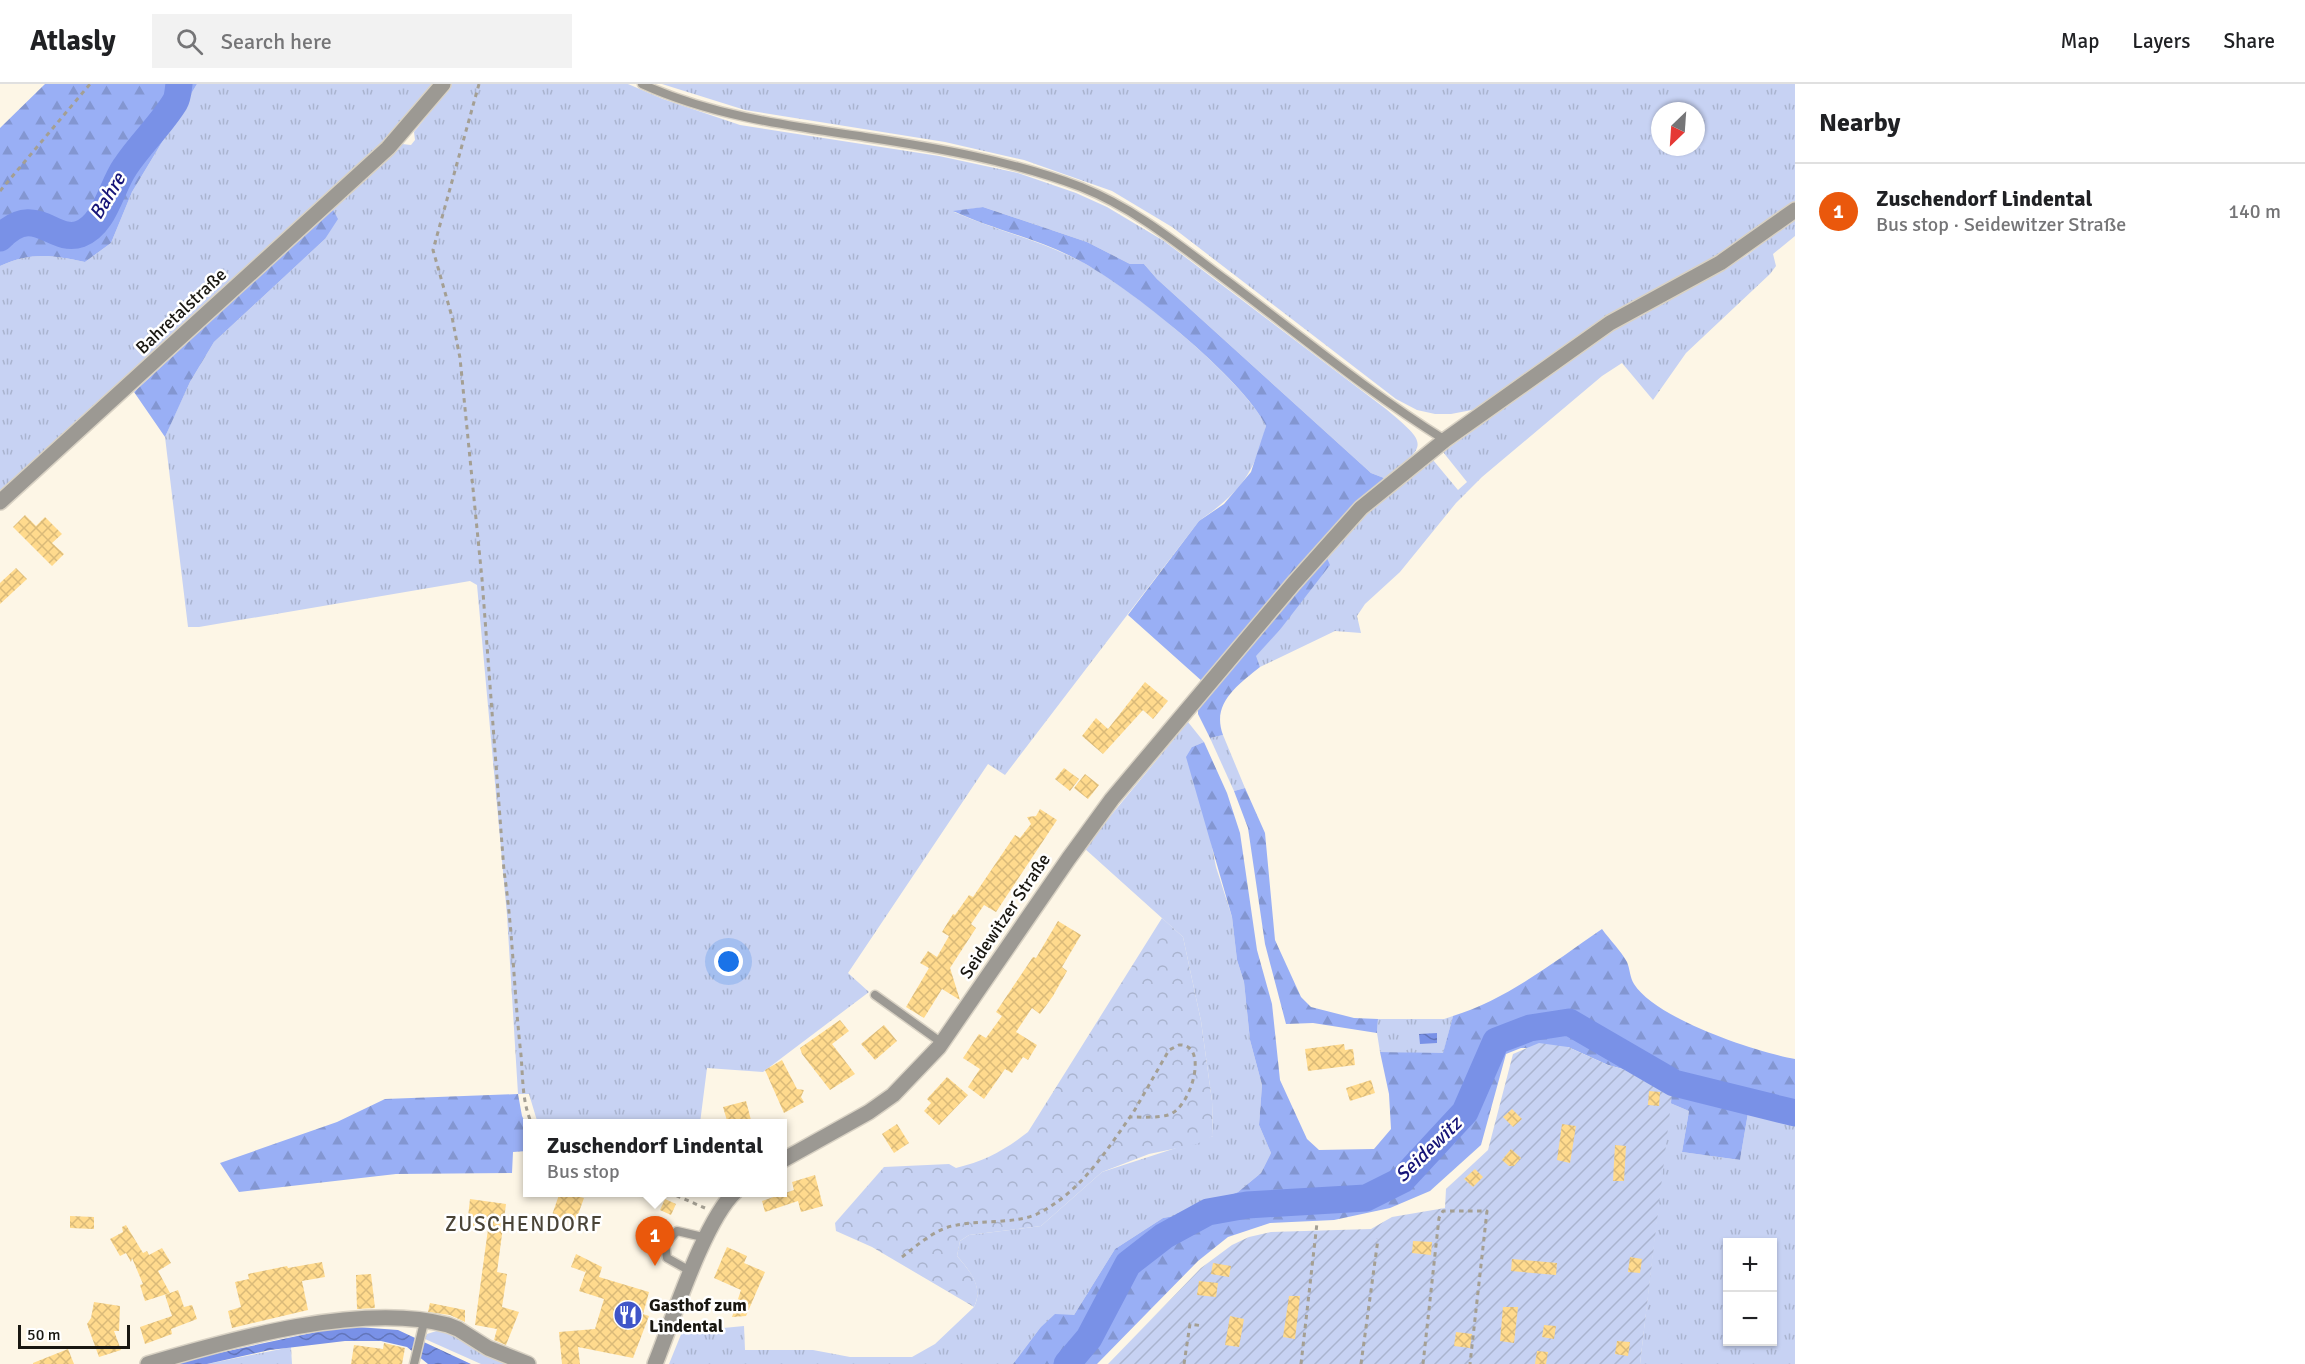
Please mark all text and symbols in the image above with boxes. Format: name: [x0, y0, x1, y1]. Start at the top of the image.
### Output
search box: [152, 14, 572, 68]
text: Atlasly: [30, 24, 116, 58]
icon: search: [173, 25, 206, 58]
text: Search here: [221, 28, 332, 55]
text: Map: [2061, 28, 2099, 54]
text: Layers: [2132, 28, 2190, 54]
text: Share: [2223, 28, 2275, 54]
north arrow: [1651, 102, 1705, 156]
text: Nearby: [1819, 107, 1900, 139]
water label: Bahre: [84, 167, 132, 224]
text: Zuschendorf Lindental: [1876, 185, 2092, 212]
text: 1: [1833, 199, 1844, 224]
text: 140 m: [2228, 199, 2281, 224]
text: Bus stop · Seidewitzer Straße: [1876, 212, 2126, 237]
street label: Bahretalstraße: [131, 263, 231, 359]
street label: Seidewitzer Straße: [955, 849, 1055, 983]
your location: [714, 947, 743, 976]
water label: Seidewitz: [1390, 1110, 1468, 1187]
popup: [523, 1119, 787, 1197]
text: Zuschendorf Lindental: [547, 1132, 763, 1159]
text: Bus stop: [547, 1159, 620, 1184]
district label: ZUSCHENDORF: [445, 1211, 603, 1237]
pin: 1: [636, 1216, 674, 1266]
map controls: [1723, 1238, 1777, 1346]
button: +: [1723, 1238, 1777, 1292]
button: −: [1723, 1292, 1777, 1346]
place label: Gasthof zum Lindental: [649, 1294, 747, 1337]
restaurant icon: Gasthof zum Lindental: [612, 1299, 644, 1331]
scale bar: [18, 1322, 130, 1350]
text: 50 m: [27, 1325, 61, 1345]

